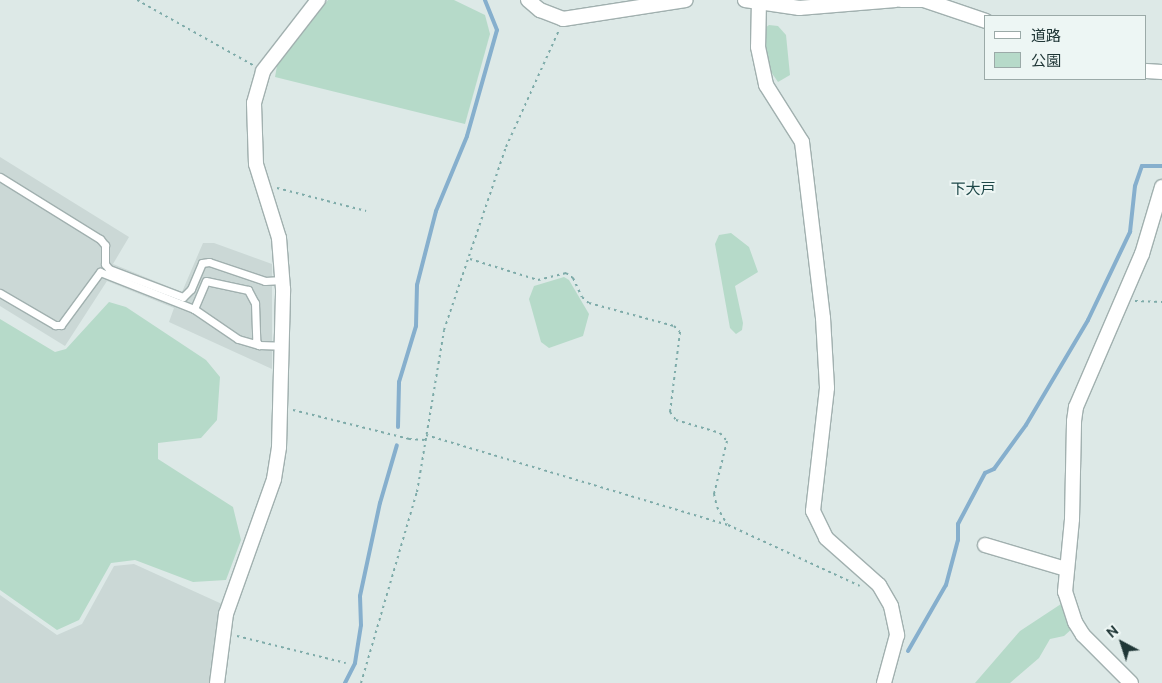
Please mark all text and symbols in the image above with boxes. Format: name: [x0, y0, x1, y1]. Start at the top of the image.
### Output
legend: [984, 15, 1147, 80]
text: 道路: [1031, 27, 1061, 44]
text: 公園: [1031, 52, 1061, 69]
district label: 下大戸: [951, 180, 995, 198]
north arrow: [1097, 618, 1147, 668]
text: N: [1103, 622, 1121, 641]

